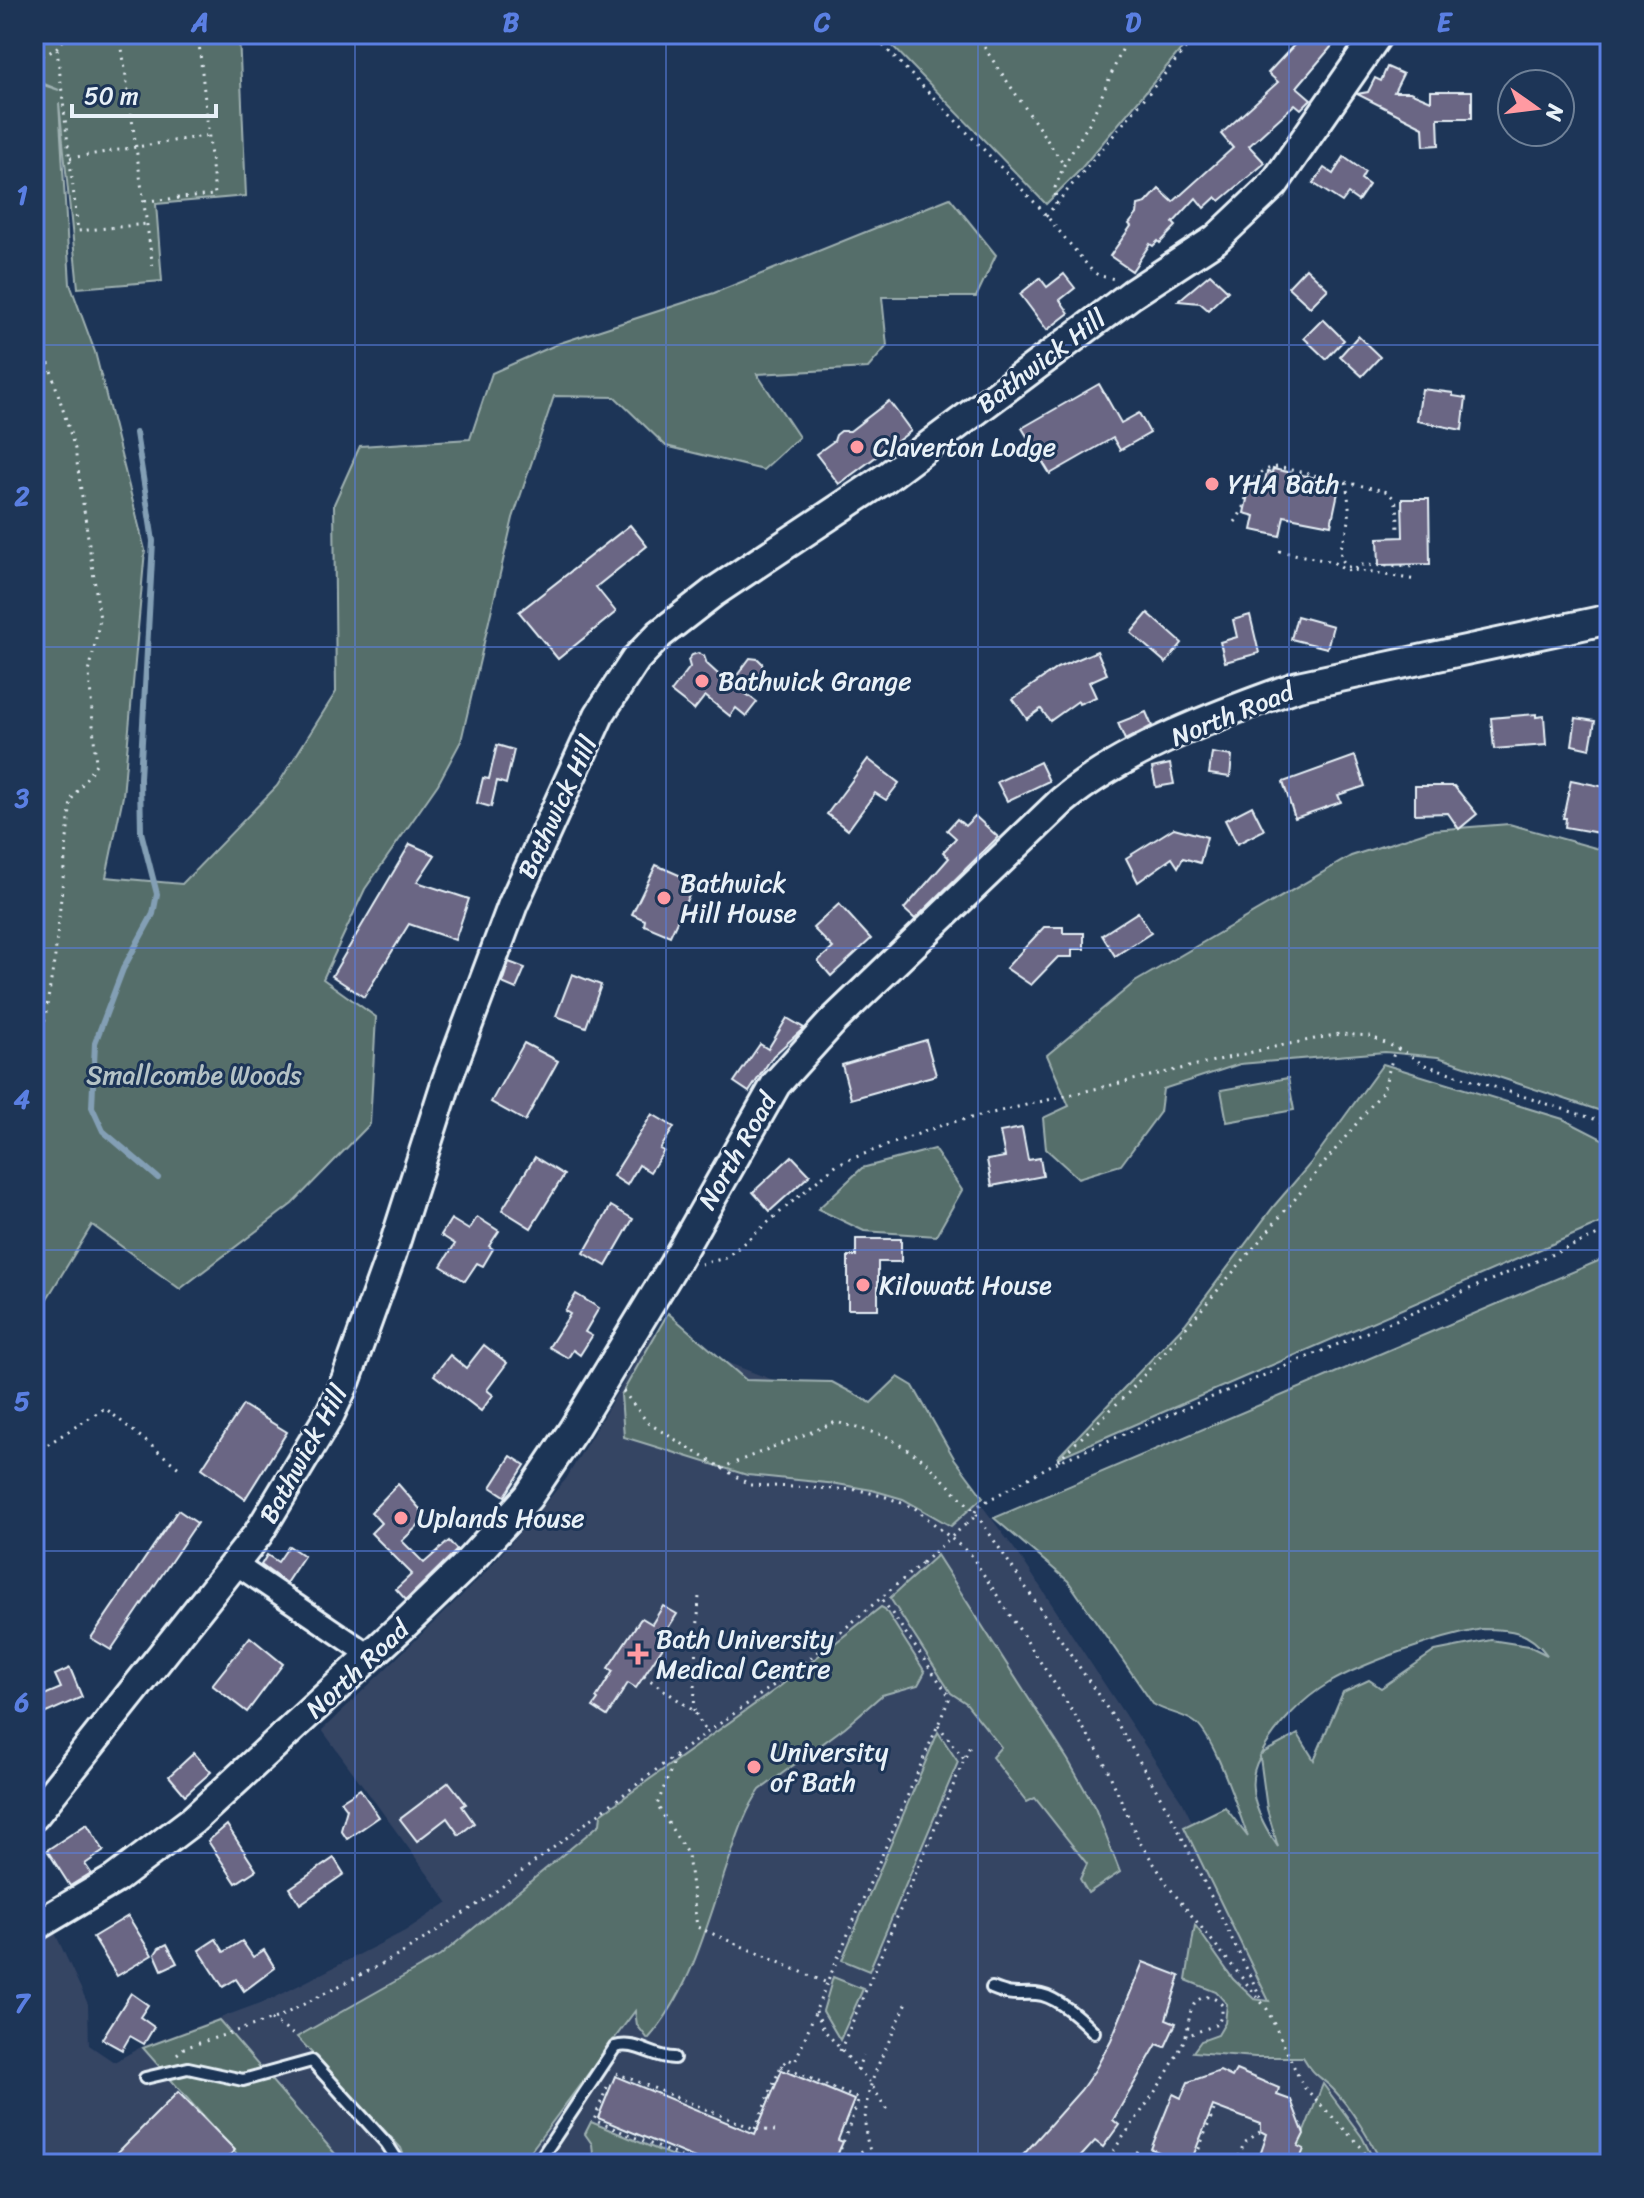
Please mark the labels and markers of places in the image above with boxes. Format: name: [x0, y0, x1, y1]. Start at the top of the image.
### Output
place label: Claverton Lodge: [873, 424, 1056, 470]
marker: Claverton Lodge: [848, 438, 866, 456]
place label: YHA Bath: [1228, 461, 1339, 507]
marker: YHA Bath: [1203, 475, 1221, 493]
place label: Bathwick Grange: [718, 658, 912, 704]
marker: Bathwick Grange: [693, 672, 711, 690]
place label: Bathwick Hill House: [680, 860, 797, 936]
marker: Bathwick Hill House: [655, 889, 673, 907]
place label: Kilowatt House: [879, 1262, 1052, 1308]
marker: Kilowatt House: [854, 1276, 872, 1294]
place label: Uplands House: [417, 1495, 585, 1541]
marker: Uplands House: [392, 1509, 410, 1527]
place label: Bath University Medical Centre: [656, 1616, 834, 1692]
marker: Bath University Medical Centre: [627, 1643, 649, 1665]
place label: University of Bath: [770, 1729, 889, 1805]
marker: University of Bath: [745, 1758, 763, 1776]

